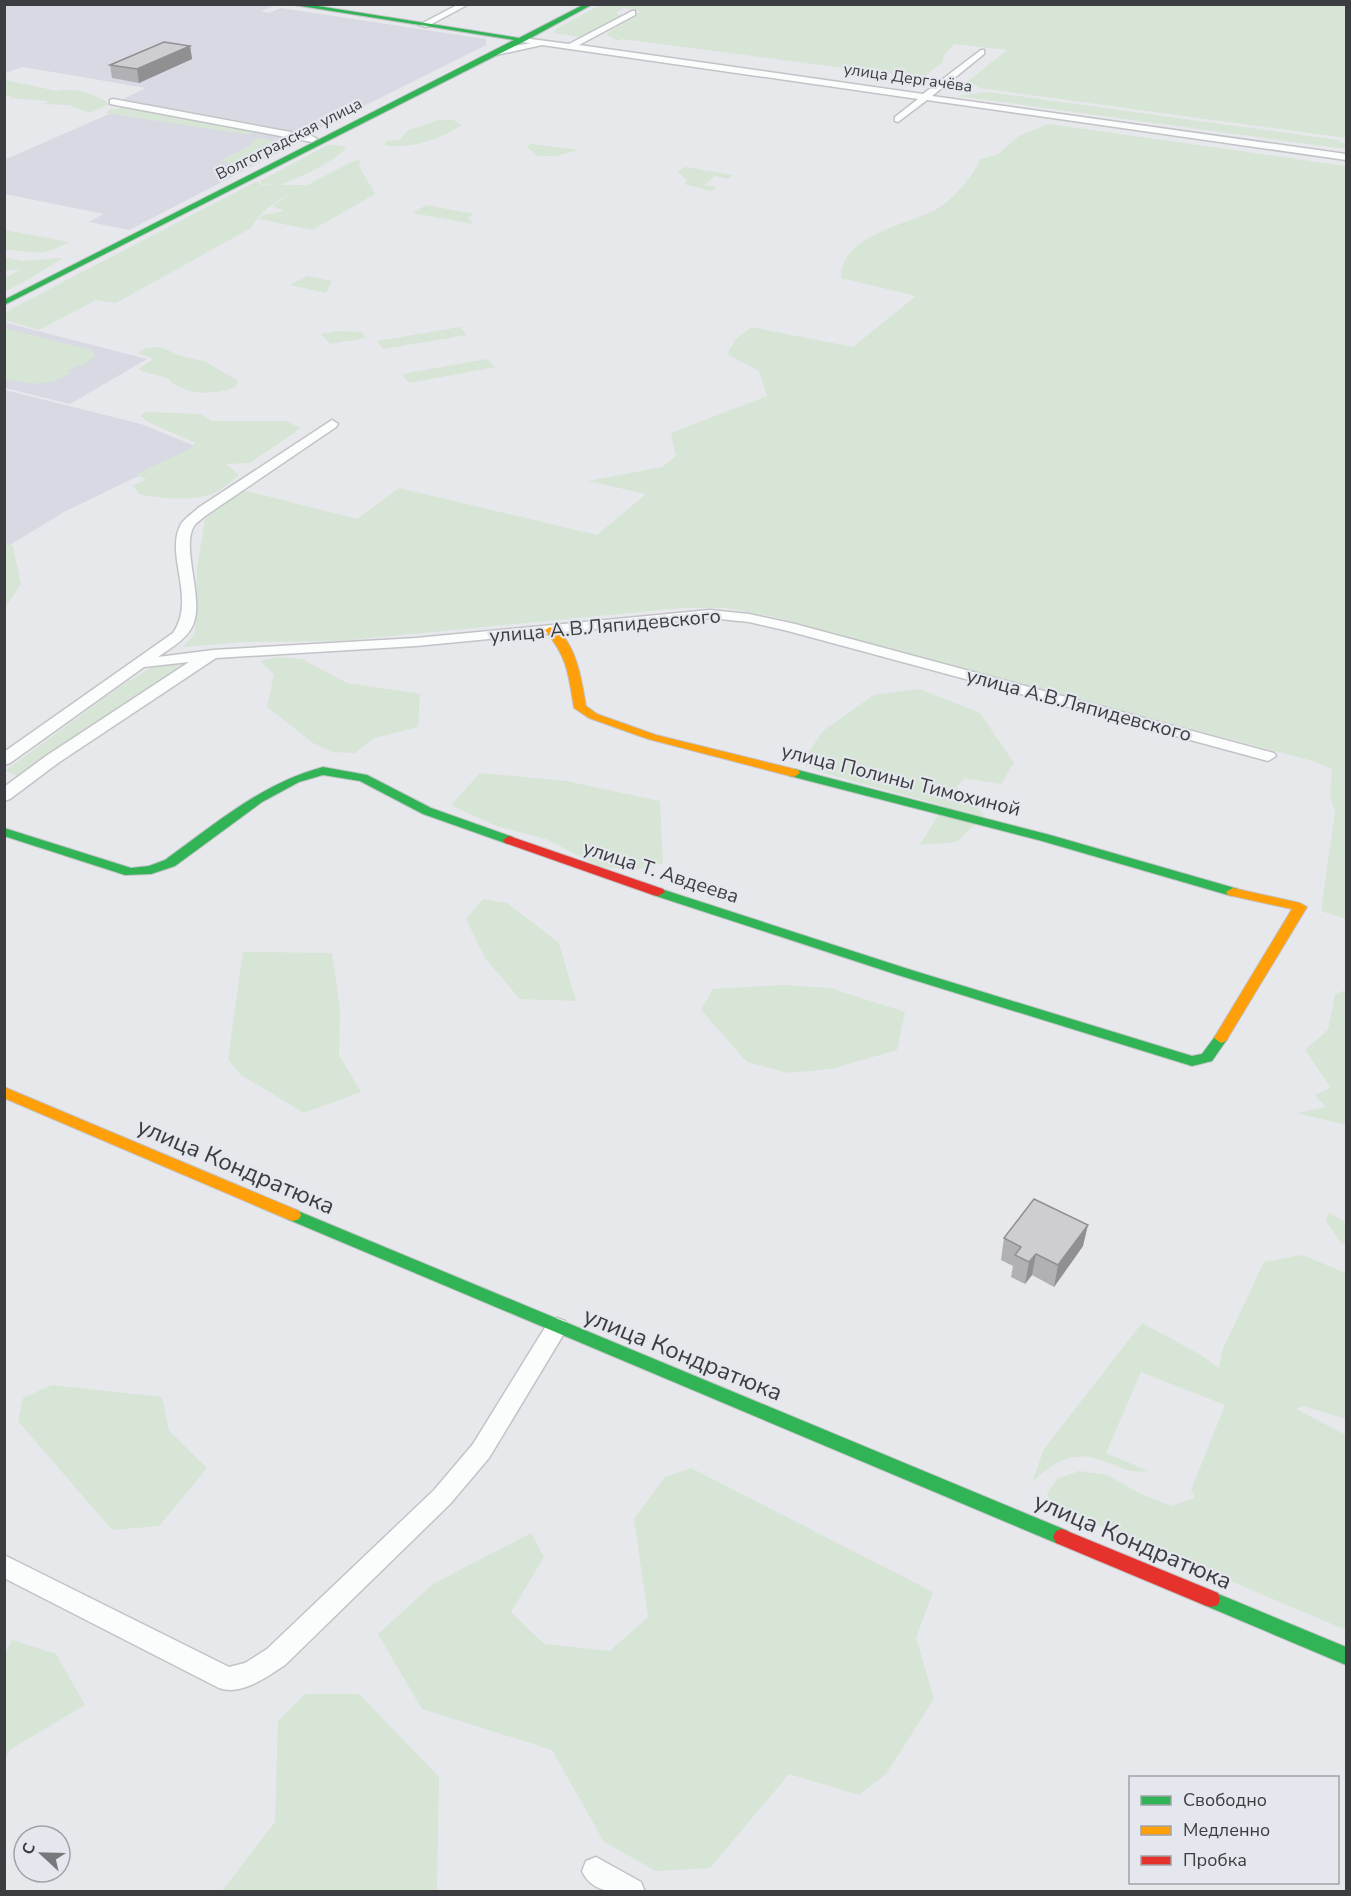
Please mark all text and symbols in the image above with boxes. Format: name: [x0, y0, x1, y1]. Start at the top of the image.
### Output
street label: улица Дергачёва: [842, 58, 974, 98]
street label: Волгоградская улица: [212, 93, 366, 185]
street label: улица А.В.Ляпидевского: [488, 602, 722, 650]
street label: улица А.В.Ляпидевского: [963, 662, 1195, 748]
street label: улица Полины Тимохиной: [779, 737, 1023, 823]
street label: улица Т. Авдеева: [580, 834, 742, 910]
street label: улица Кондратюка: [132, 1110, 340, 1222]
street label: улица Кондратюка: [579, 1299, 787, 1409]
street label: улица Кондратюка: [1029, 1485, 1237, 1597]
legend: [1129, 1776, 1339, 1884]
text: Свободно: [1183, 1788, 1267, 1812]
text: Медленно: [1183, 1818, 1270, 1842]
north arrow: [12, 1824, 72, 1884]
text: С: [17, 1839, 41, 1858]
text: Пробка: [1183, 1848, 1247, 1872]

